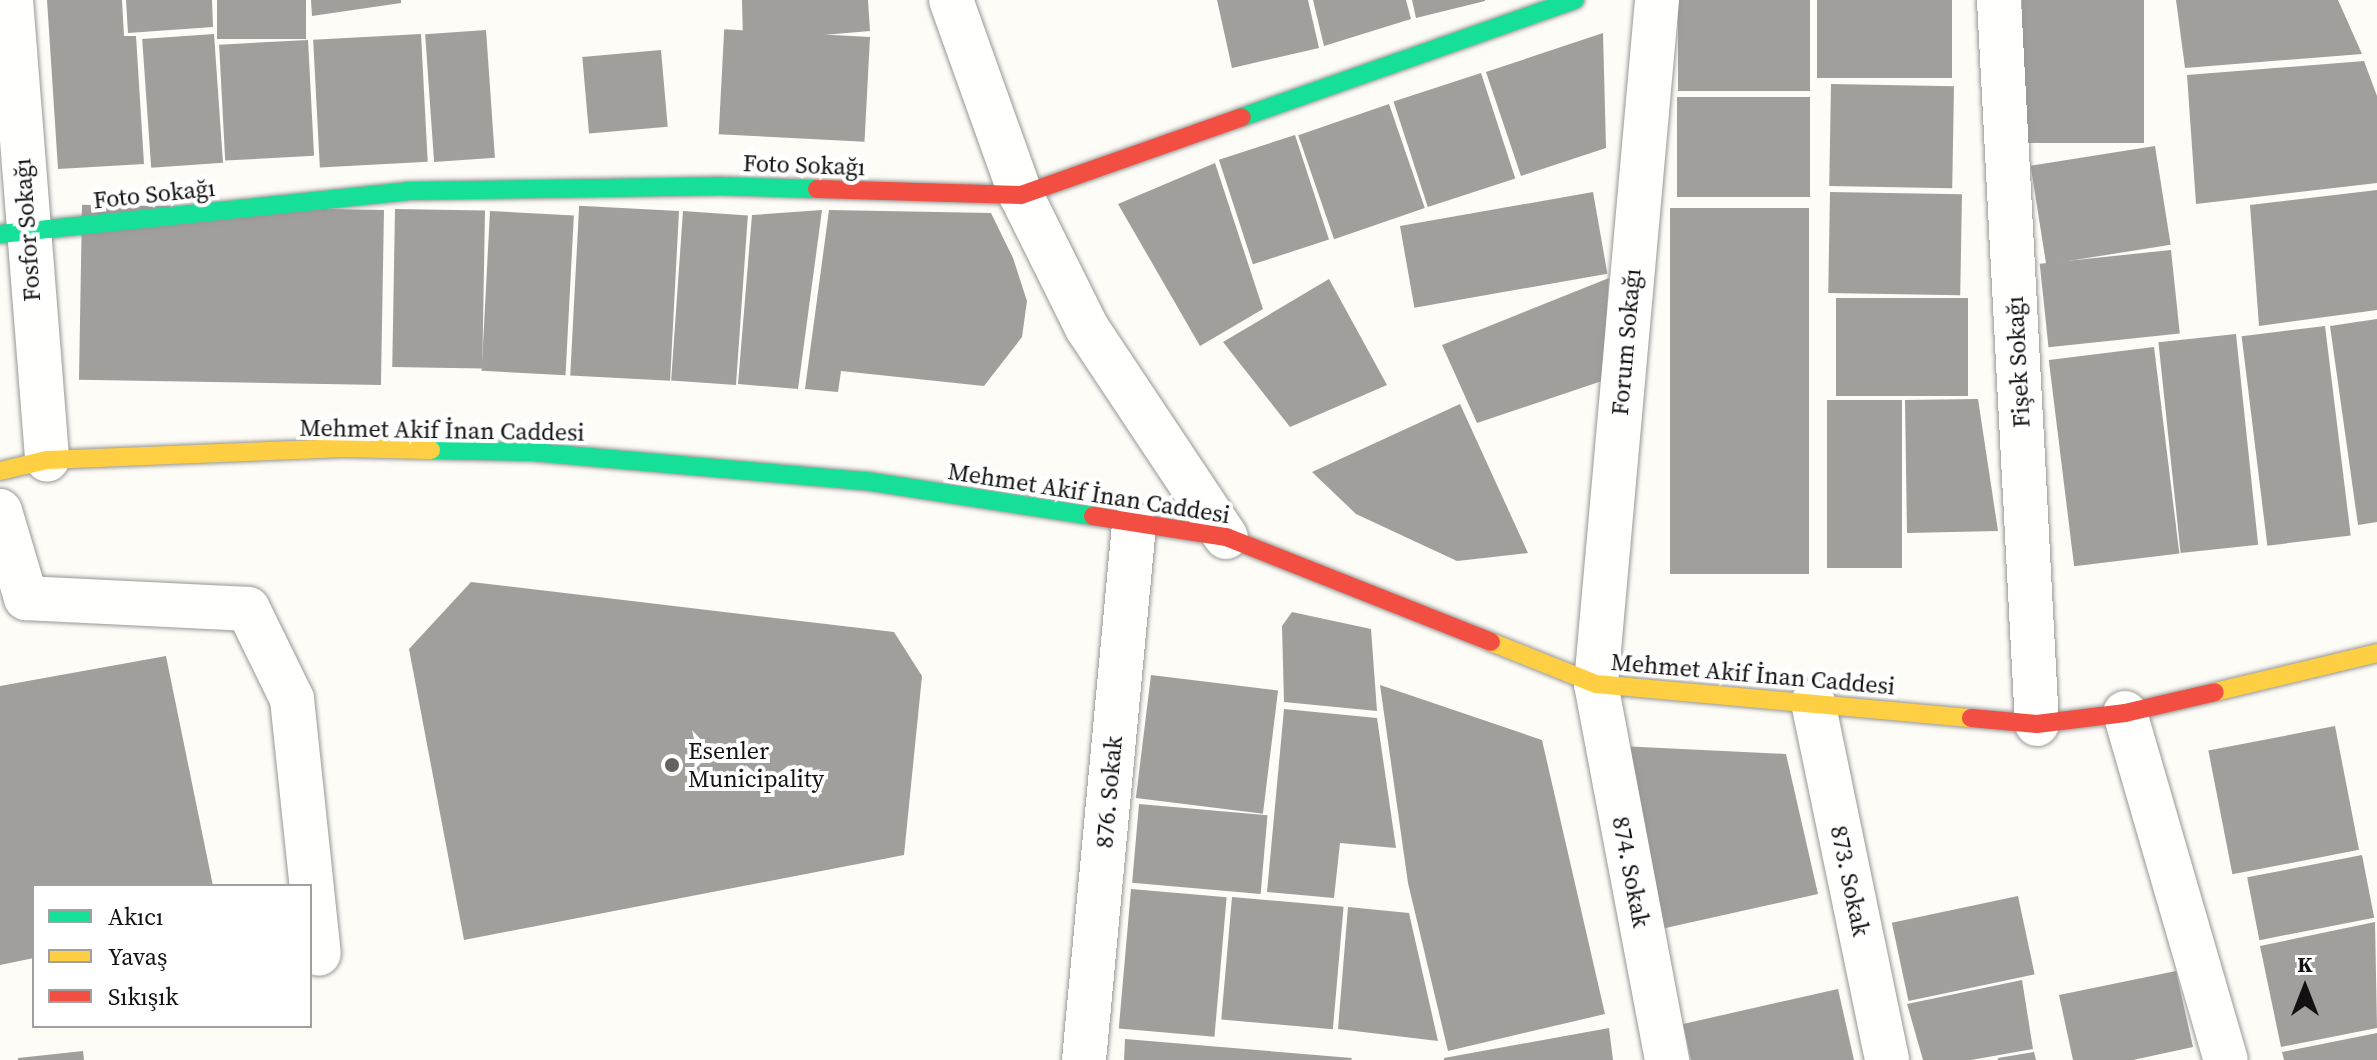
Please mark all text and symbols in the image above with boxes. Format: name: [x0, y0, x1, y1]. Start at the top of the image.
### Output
street label: Foto Sokağı: [742, 148, 866, 182]
street label: Fosfor Sokağı: [8, 157, 46, 303]
street label: Foto Sokağı: [92, 173, 216, 215]
street label: Forum Sokağı: [1605, 267, 1647, 417]
street label: Fişek Sokağı: [2000, 295, 2036, 429]
street label: Mehmet Akif İnan Caddesi: [299, 413, 585, 447]
street label: Mehmet Akif İnan Caddesi: [946, 456, 1232, 530]
street label: Mehmet Akif İnan Caddesi: [1610, 647, 1896, 701]
street label: 876. Sokak: [1090, 735, 1128, 849]
place label: Esenler Municipality: [688, 737, 824, 793]
marker: Esenler Municipality: [663, 756, 681, 774]
street label: 874. Sokak: [1606, 814, 1656, 930]
street label: 873. Sokak: [1824, 823, 1876, 939]
legend: [32, 884, 312, 1028]
text: Akıcı: [108, 900, 163, 933]
text: Yavaş: [108, 940, 167, 973]
north arrow: [2265, 948, 2345, 1028]
text: K: [2297, 949, 2313, 979]
text: Sıkışık: [108, 980, 178, 1013]

